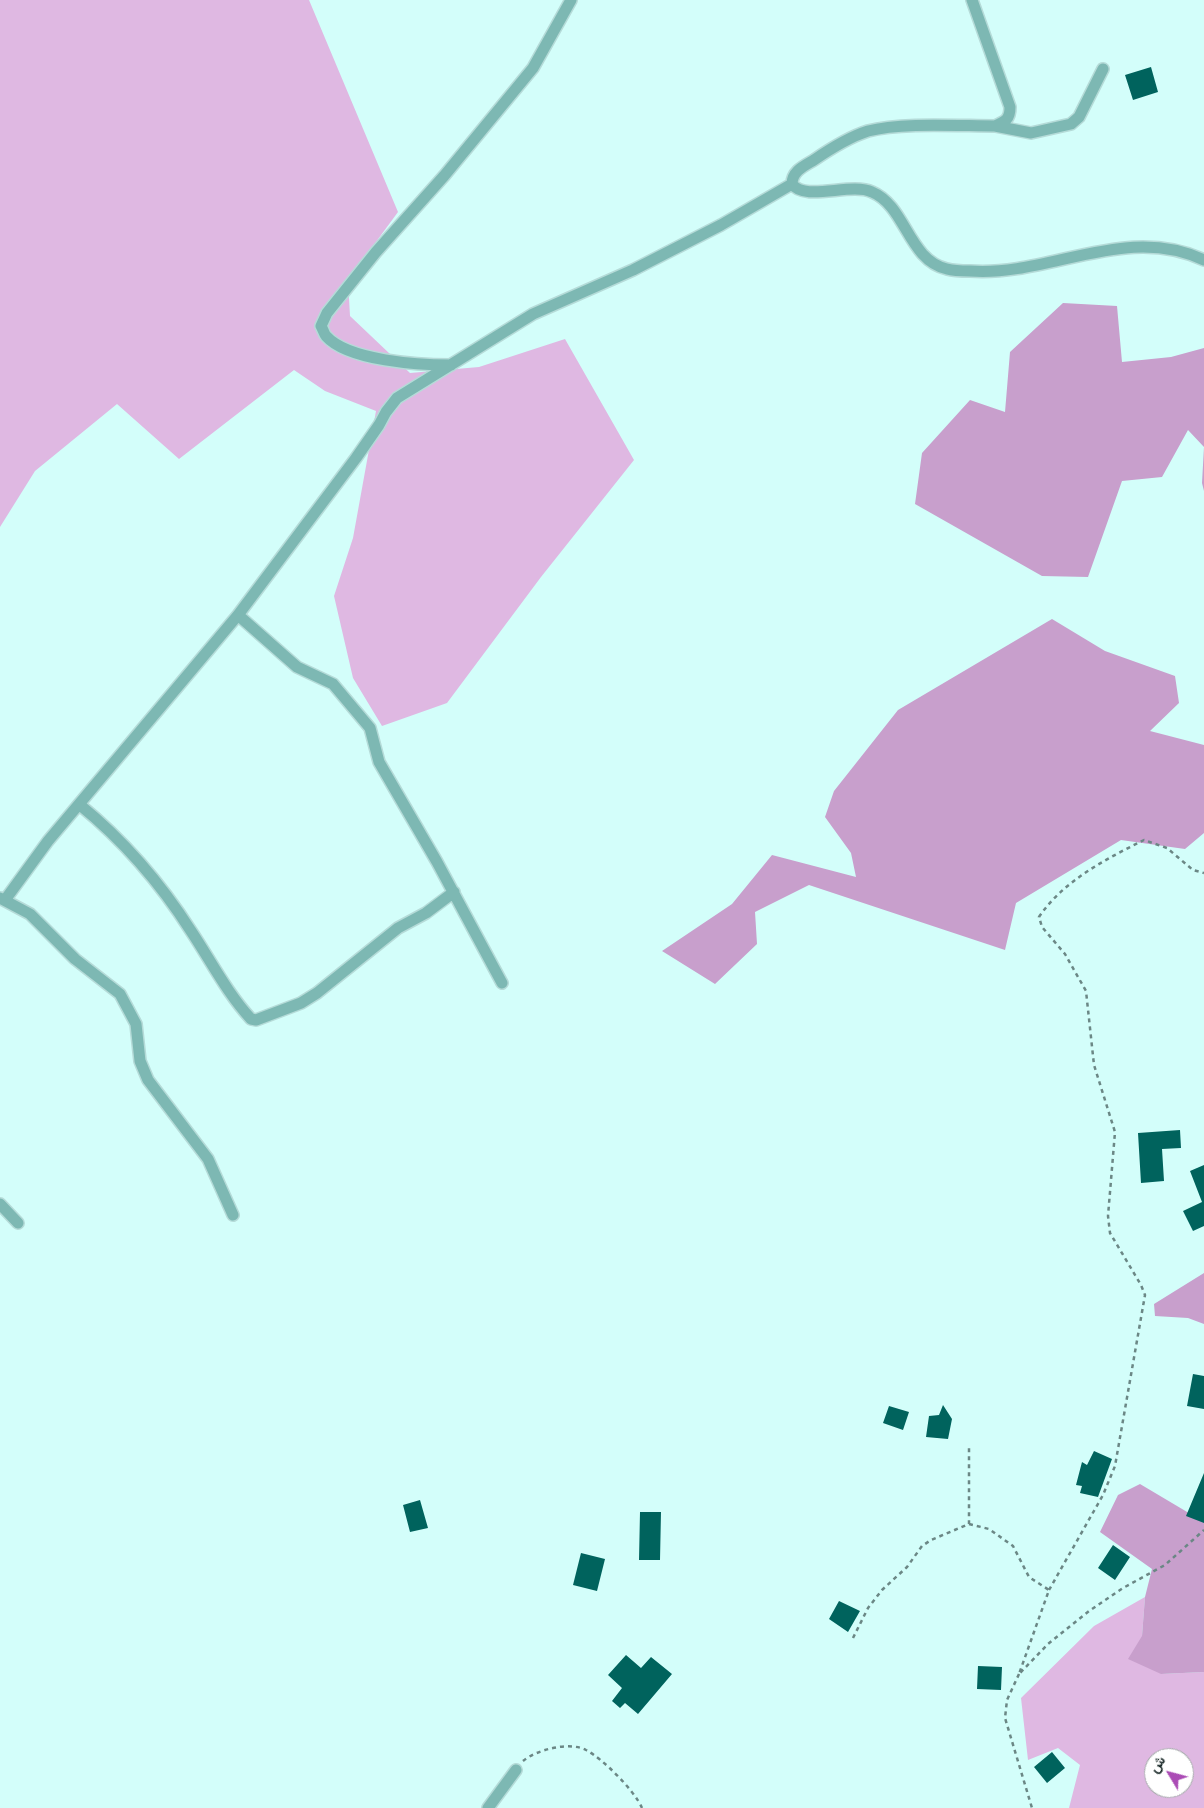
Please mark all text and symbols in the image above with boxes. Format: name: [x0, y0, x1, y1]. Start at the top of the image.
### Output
north arrow: [1144, 1748, 1194, 1798]
text: ش: [1146, 1752, 1169, 1776]

